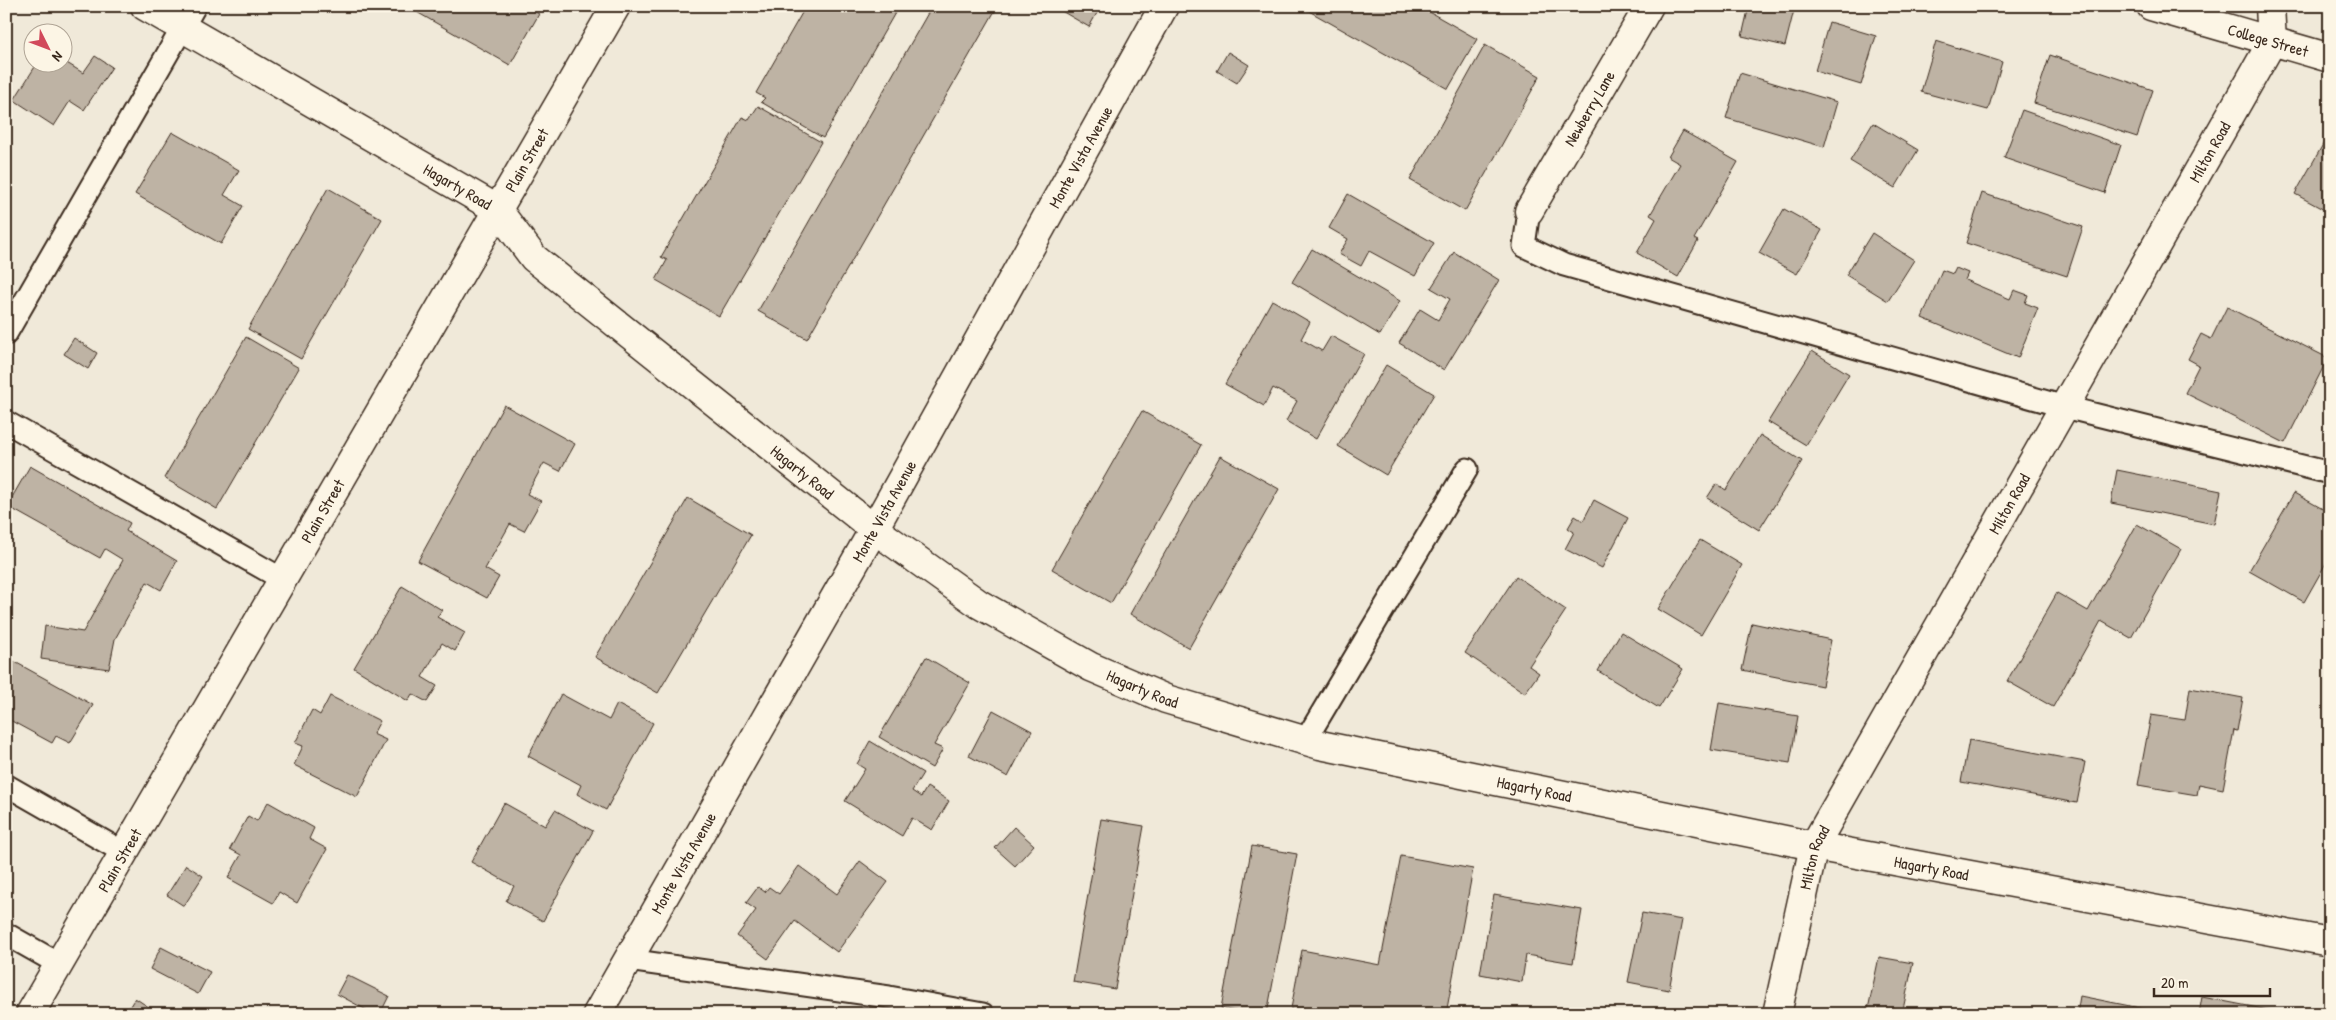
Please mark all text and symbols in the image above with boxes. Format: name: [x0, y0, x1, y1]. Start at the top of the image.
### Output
street label: College Street: [2225, 18, 2312, 62]
north arrow: [22, 22, 72, 72]
text: N: [48, 48, 68, 67]
street label: Newberry Lane: [1558, 66, 1620, 150]
street label: Monte Vista Avenue: [1043, 101, 1118, 212]
street label: Milton Road: [2183, 117, 2235, 186]
street label: Plain Street: [499, 124, 554, 196]
street label: Hagarty Road: [419, 158, 496, 215]
street label: Hagarty Road: [766, 440, 839, 504]
street label: Monte Vista Avenue: [846, 456, 921, 566]
street label: Milton Road: [1983, 469, 2035, 538]
street label: Plain Street: [295, 475, 350, 547]
street label: Hagarty Road: [1103, 664, 1181, 713]
street label: Hagarty Road: [1495, 770, 1573, 807]
street label: Monte Vista Avenue: [646, 808, 721, 918]
street label: Milton Road: [1794, 821, 1835, 892]
street label: Plain Street: [92, 824, 147, 896]
street label: Hagarty Road: [1892, 850, 1971, 886]
scale bar: [2154, 965, 2270, 997]
text: 20 m: [2161, 972, 2188, 993]

